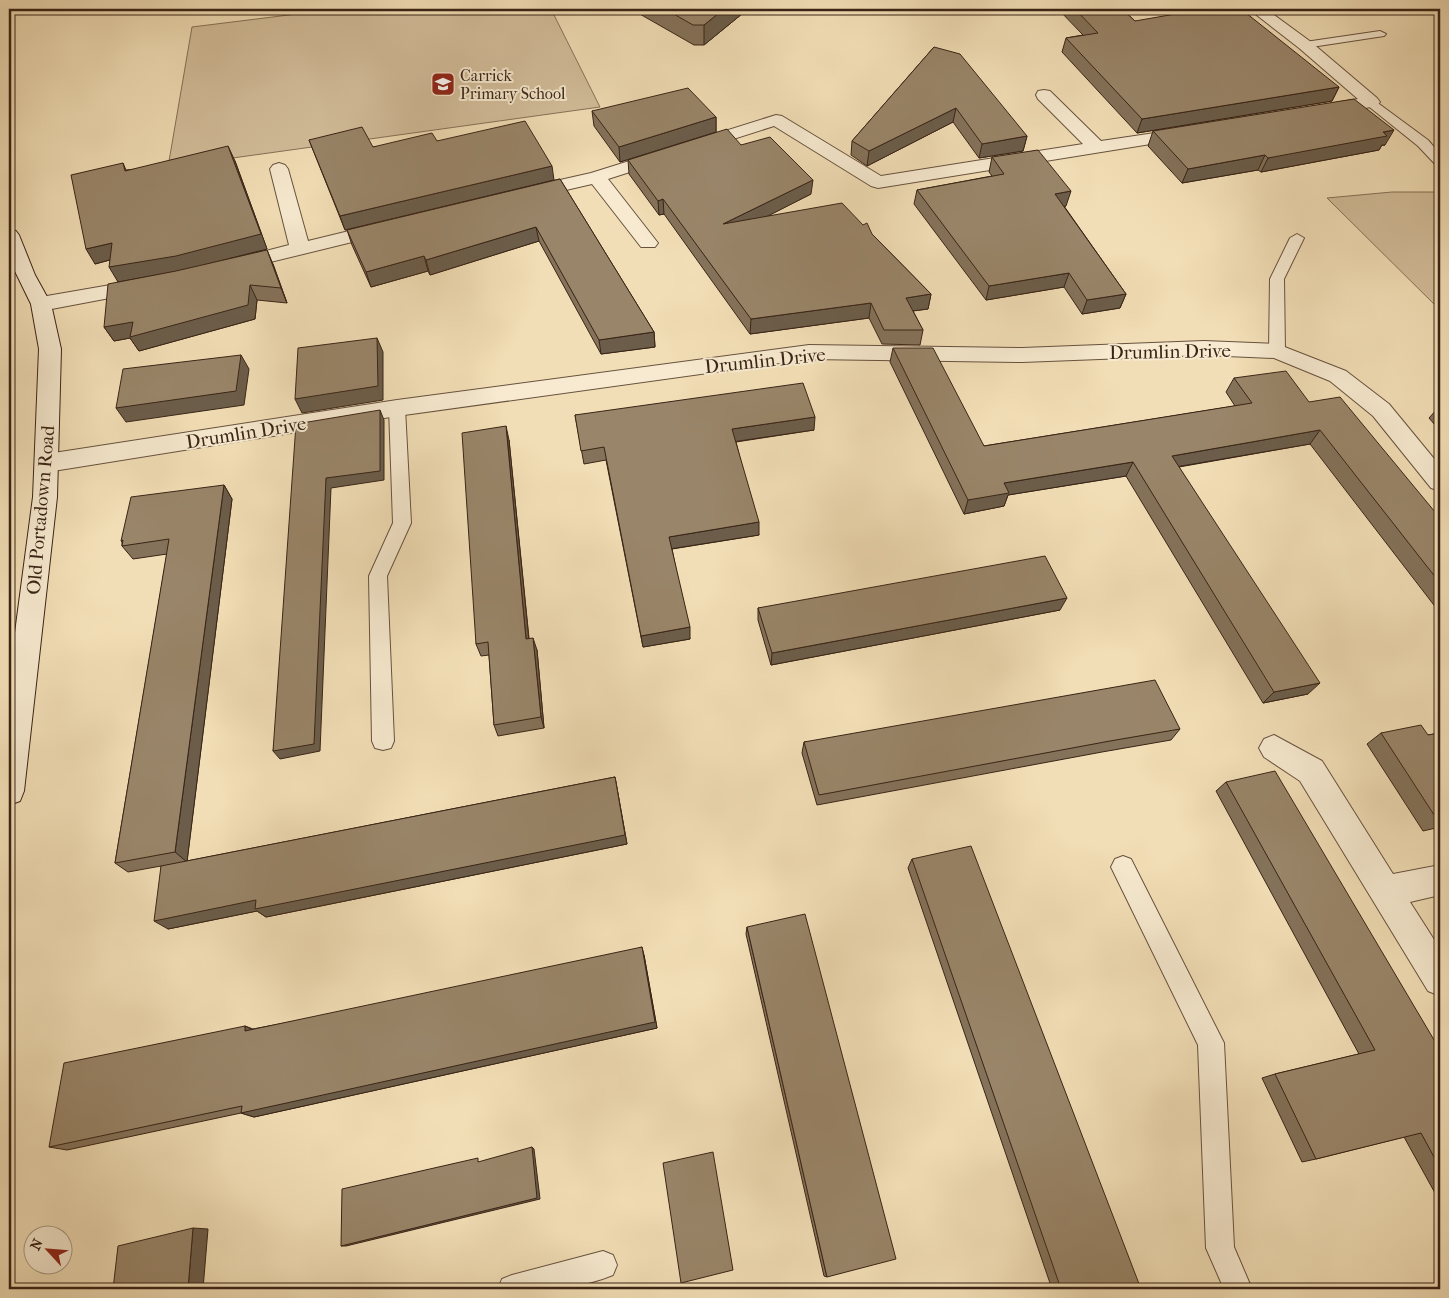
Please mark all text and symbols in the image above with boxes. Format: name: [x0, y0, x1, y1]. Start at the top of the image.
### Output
place label: Carrick Primary School: [460, 66, 566, 103]
school or university icon: Carrick Primary School: [430, 71, 456, 97]
street label: Drumlin Drive: [1109, 340, 1231, 364]
street label: Drumlin Drive: [703, 344, 827, 378]
street label: Drumlin Drive: [184, 413, 308, 453]
street label: Old Portadown Road: [23, 424, 59, 596]
north arrow: [22, 1226, 72, 1276]
text: N: [27, 1236, 47, 1253]

